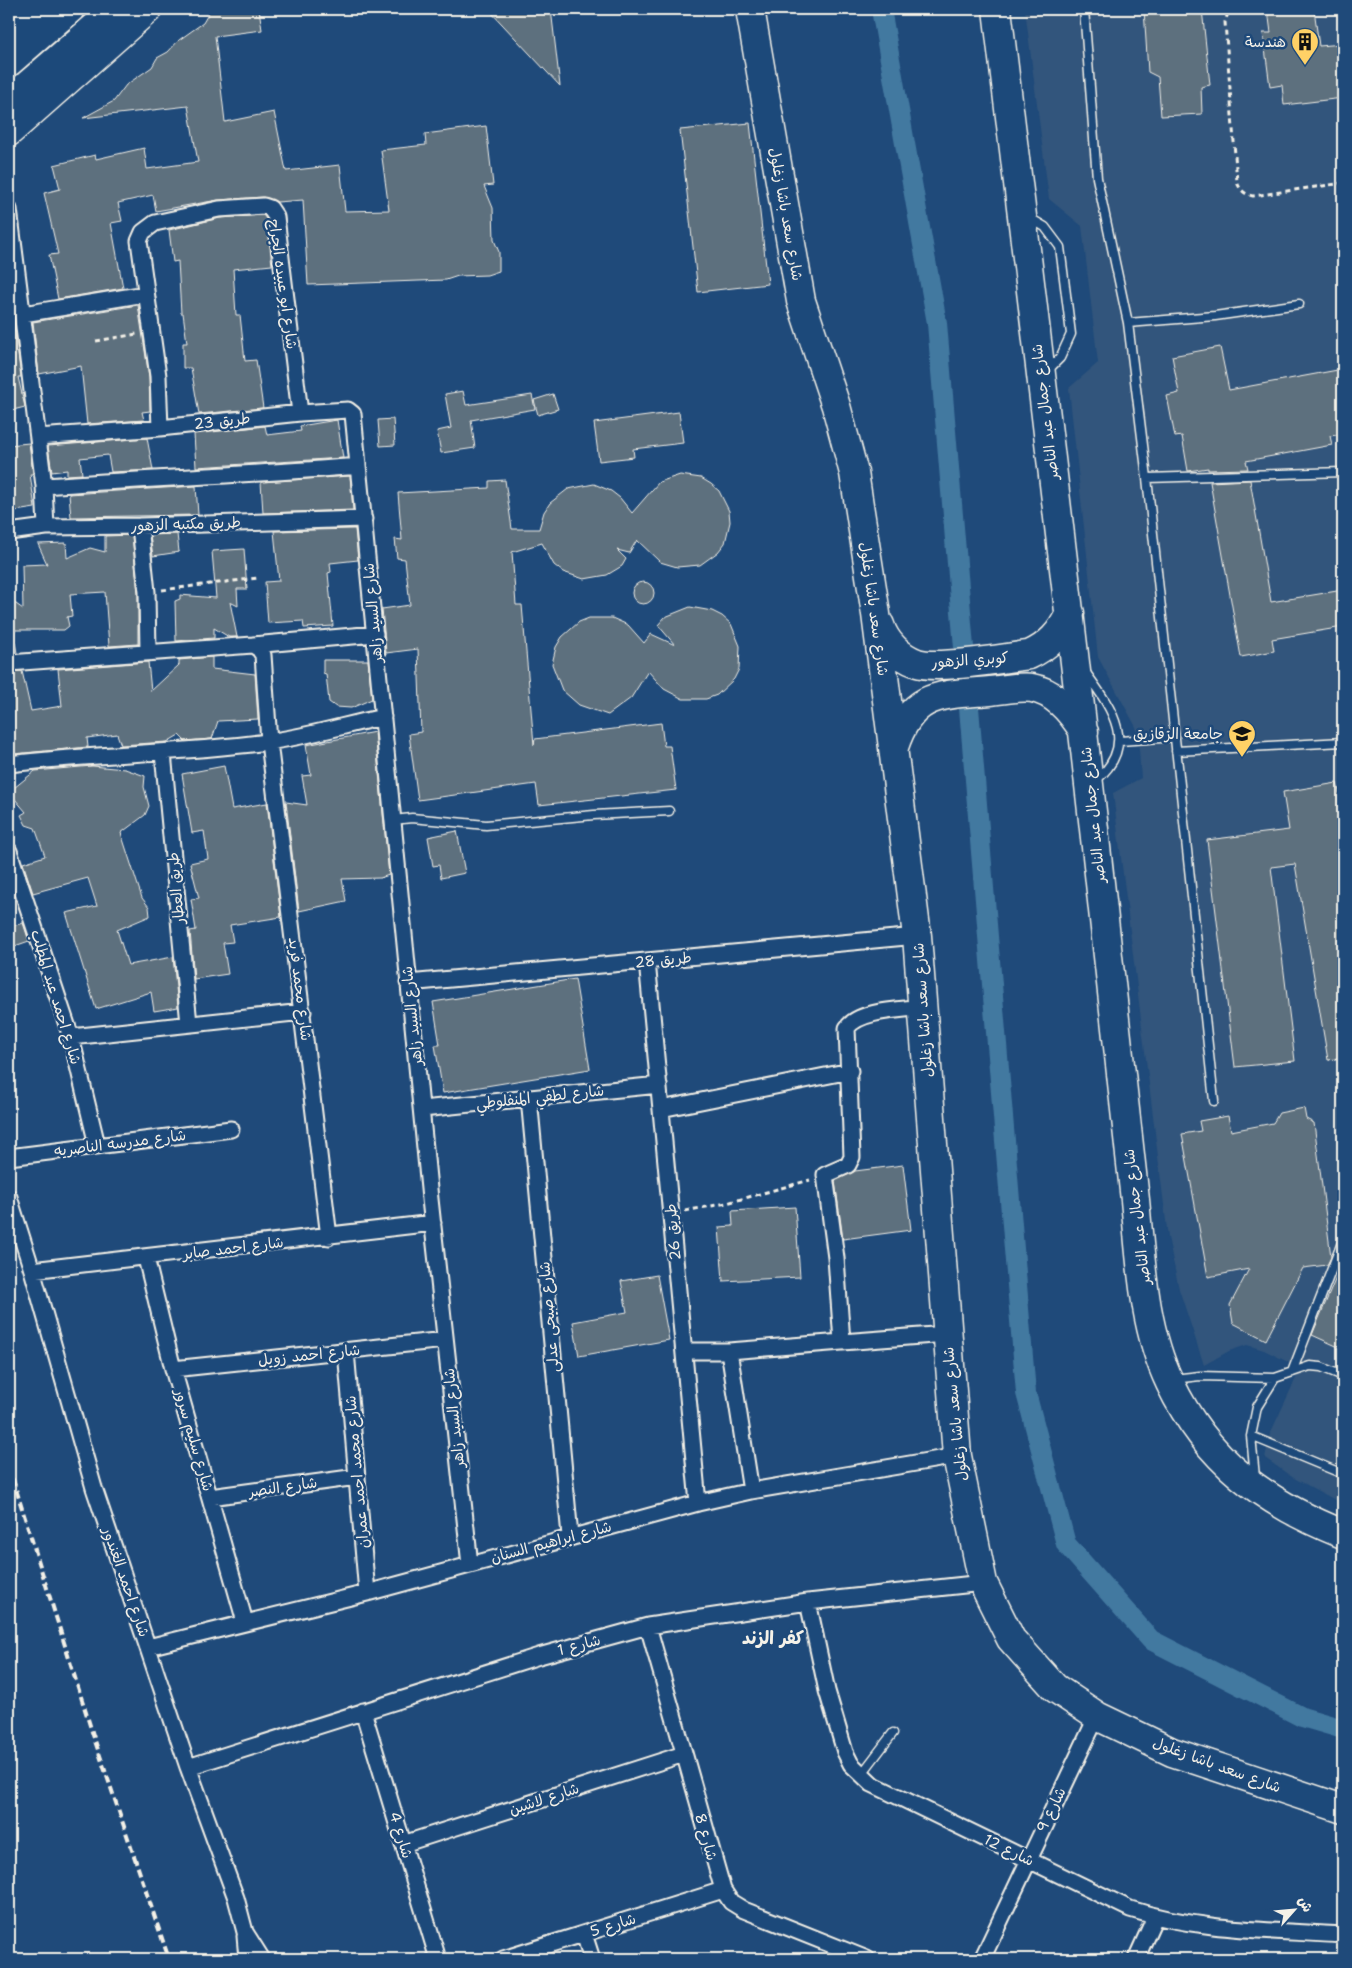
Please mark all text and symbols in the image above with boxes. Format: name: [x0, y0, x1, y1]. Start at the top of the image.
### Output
building icon: هندسة: [1290, 27, 1320, 66]
place label: هندسة: [1245, 32, 1286, 52]
street label: شارع سعد باشا زغلول: [764, 146, 808, 282]
street label: شارع ابو عبيده الجراح: [264, 218, 302, 350]
street label: شارع جمال عبد الناصر: [1027, 343, 1063, 482]
street label: طريق 23: [193, 408, 251, 434]
street label: طريق مكتبه الزهور: [130, 512, 241, 536]
street label: شارع سعد باشا زغلول: [855, 541, 893, 677]
street label: شارع السيد زاهر: [359, 562, 388, 666]
street label: كوبري الزهور: [930, 647, 1009, 674]
school or university icon: جامعة الزقازيق: [1227, 719, 1257, 758]
place label: جامعة الزقازيق: [1133, 724, 1223, 744]
street label: شارع جمال عبد الناصر: [1076, 746, 1110, 885]
street label: طريق العطار: [163, 851, 189, 926]
street label: شارع احمد عبد المطلب: [26, 927, 86, 1067]
street label: شارع محمد فريد: [284, 936, 316, 1042]
street label: شارع سعد باشا زغلول: [908, 942, 938, 1078]
street label: طريق 28: [634, 948, 692, 972]
street label: شارع السيد زاهر: [397, 965, 427, 1069]
street label: شارع لطفي المنفلوطي: [475, 1080, 605, 1117]
street label: شارع مدرسه الناصريه: [53, 1125, 187, 1161]
street label: شارع جمال عبد الناصر: [1119, 1148, 1155, 1287]
street label: طريق 26: [661, 1203, 685, 1261]
street label: شارع احمد صابر: [179, 1232, 285, 1264]
street label: شارع صبحى عدلى: [534, 1261, 564, 1373]
street label: شارع احمد زويل: [257, 1340, 361, 1370]
street label: شارع سعد باشا زغلول: [938, 1346, 972, 1482]
street label: شارع السيد زاهر: [439, 1367, 469, 1471]
street label: شارع سليم سرور: [168, 1386, 218, 1494]
street label: شارع محمد احمد عمران: [340, 1395, 374, 1549]
street label: شارع النصر: [246, 1472, 318, 1502]
street label: شارع ابراهيم السنان: [488, 1516, 614, 1570]
street label: شارع احمد الغندور: [98, 1523, 154, 1640]
district label: كفر الزند: [742, 1626, 804, 1650]
street label: شارع 1: [555, 1630, 603, 1660]
street label: شارع سعد باشا زغلول: [1150, 1733, 1284, 1797]
street label: شارع لاشين: [506, 1778, 582, 1820]
street label: شارع 9: [1031, 1784, 1071, 1836]
street label: شارع 4: [384, 1809, 418, 1861]
street label: شارع 8: [690, 1811, 722, 1863]
street label: شارع 12: [981, 1829, 1037, 1871]
north arrow: [1270, 1886, 1320, 1936]
text: ش: [1294, 1893, 1317, 1915]
street label: شارع 5: [588, 1909, 638, 1941]

